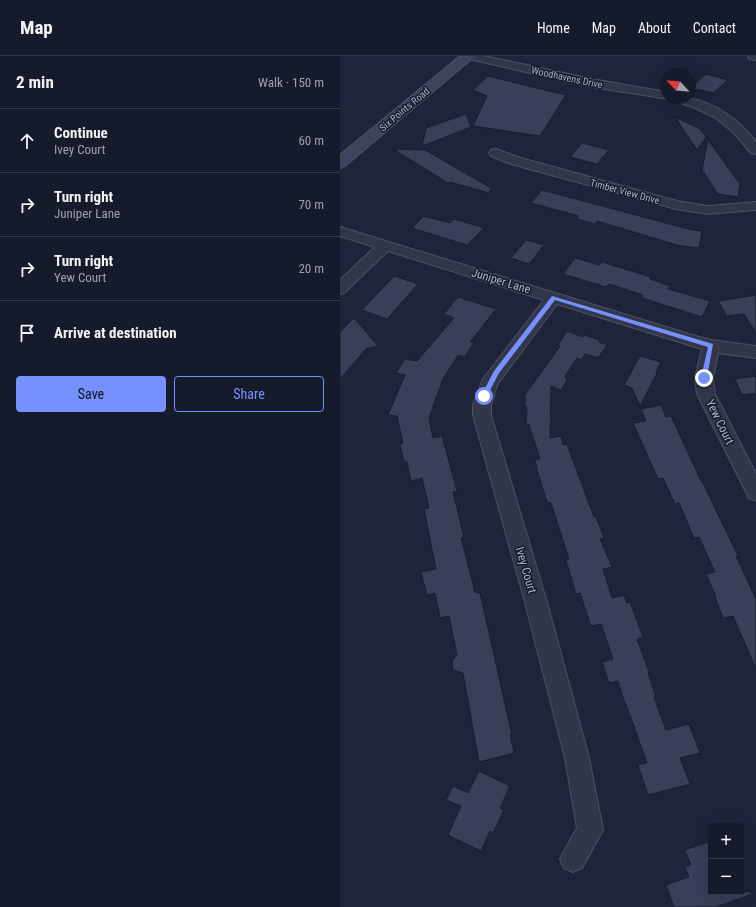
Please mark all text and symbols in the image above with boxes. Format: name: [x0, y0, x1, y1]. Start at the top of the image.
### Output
text: Map: [20, 16, 53, 39]
text: Home: [537, 20, 570, 36]
text: Map: [592, 20, 616, 36]
text: About: [638, 20, 671, 36]
text: Contact: [693, 20, 736, 36]
street label: Woodhavens Drive: [530, 65, 604, 90]
north arrow: [660, 68, 696, 104]
text: 2 min: [16, 72, 54, 92]
text: Walk · 150 m: [258, 75, 324, 90]
street label: Six Points Road: [377, 85, 432, 133]
text: Continue: [54, 124, 108, 142]
icon: ahead: [16, 130, 38, 152]
text: 60 m: [298, 133, 324, 148]
text: Ivey Court: [54, 142, 105, 157]
street label: Timber View Drive: [589, 177, 661, 206]
text: Turn right: [54, 188, 113, 206]
icon: right: [16, 194, 38, 216]
text: 70 m: [298, 197, 324, 212]
text: Juniper Lane: [54, 206, 120, 221]
text: Turn right: [54, 252, 113, 270]
icon: right: [16, 258, 38, 280]
text: 20 m: [298, 261, 324, 276]
street label: Juniper Lane: [470, 265, 533, 297]
text: Yew Court: [54, 270, 106, 285]
icon: arrive: [16, 322, 38, 344]
text: Arrive at destination: [54, 324, 177, 342]
route end: [695, 369, 713, 387]
button: Save: [16, 376, 166, 412]
button: Share: [174, 376, 324, 412]
route start: [475, 387, 493, 405]
street label: Yew Court: [703, 397, 737, 447]
street label: Ivey Court: [513, 545, 539, 595]
map controls: [708, 823, 744, 895]
button: +: [708, 823, 744, 859]
button: −: [708, 859, 744, 895]

